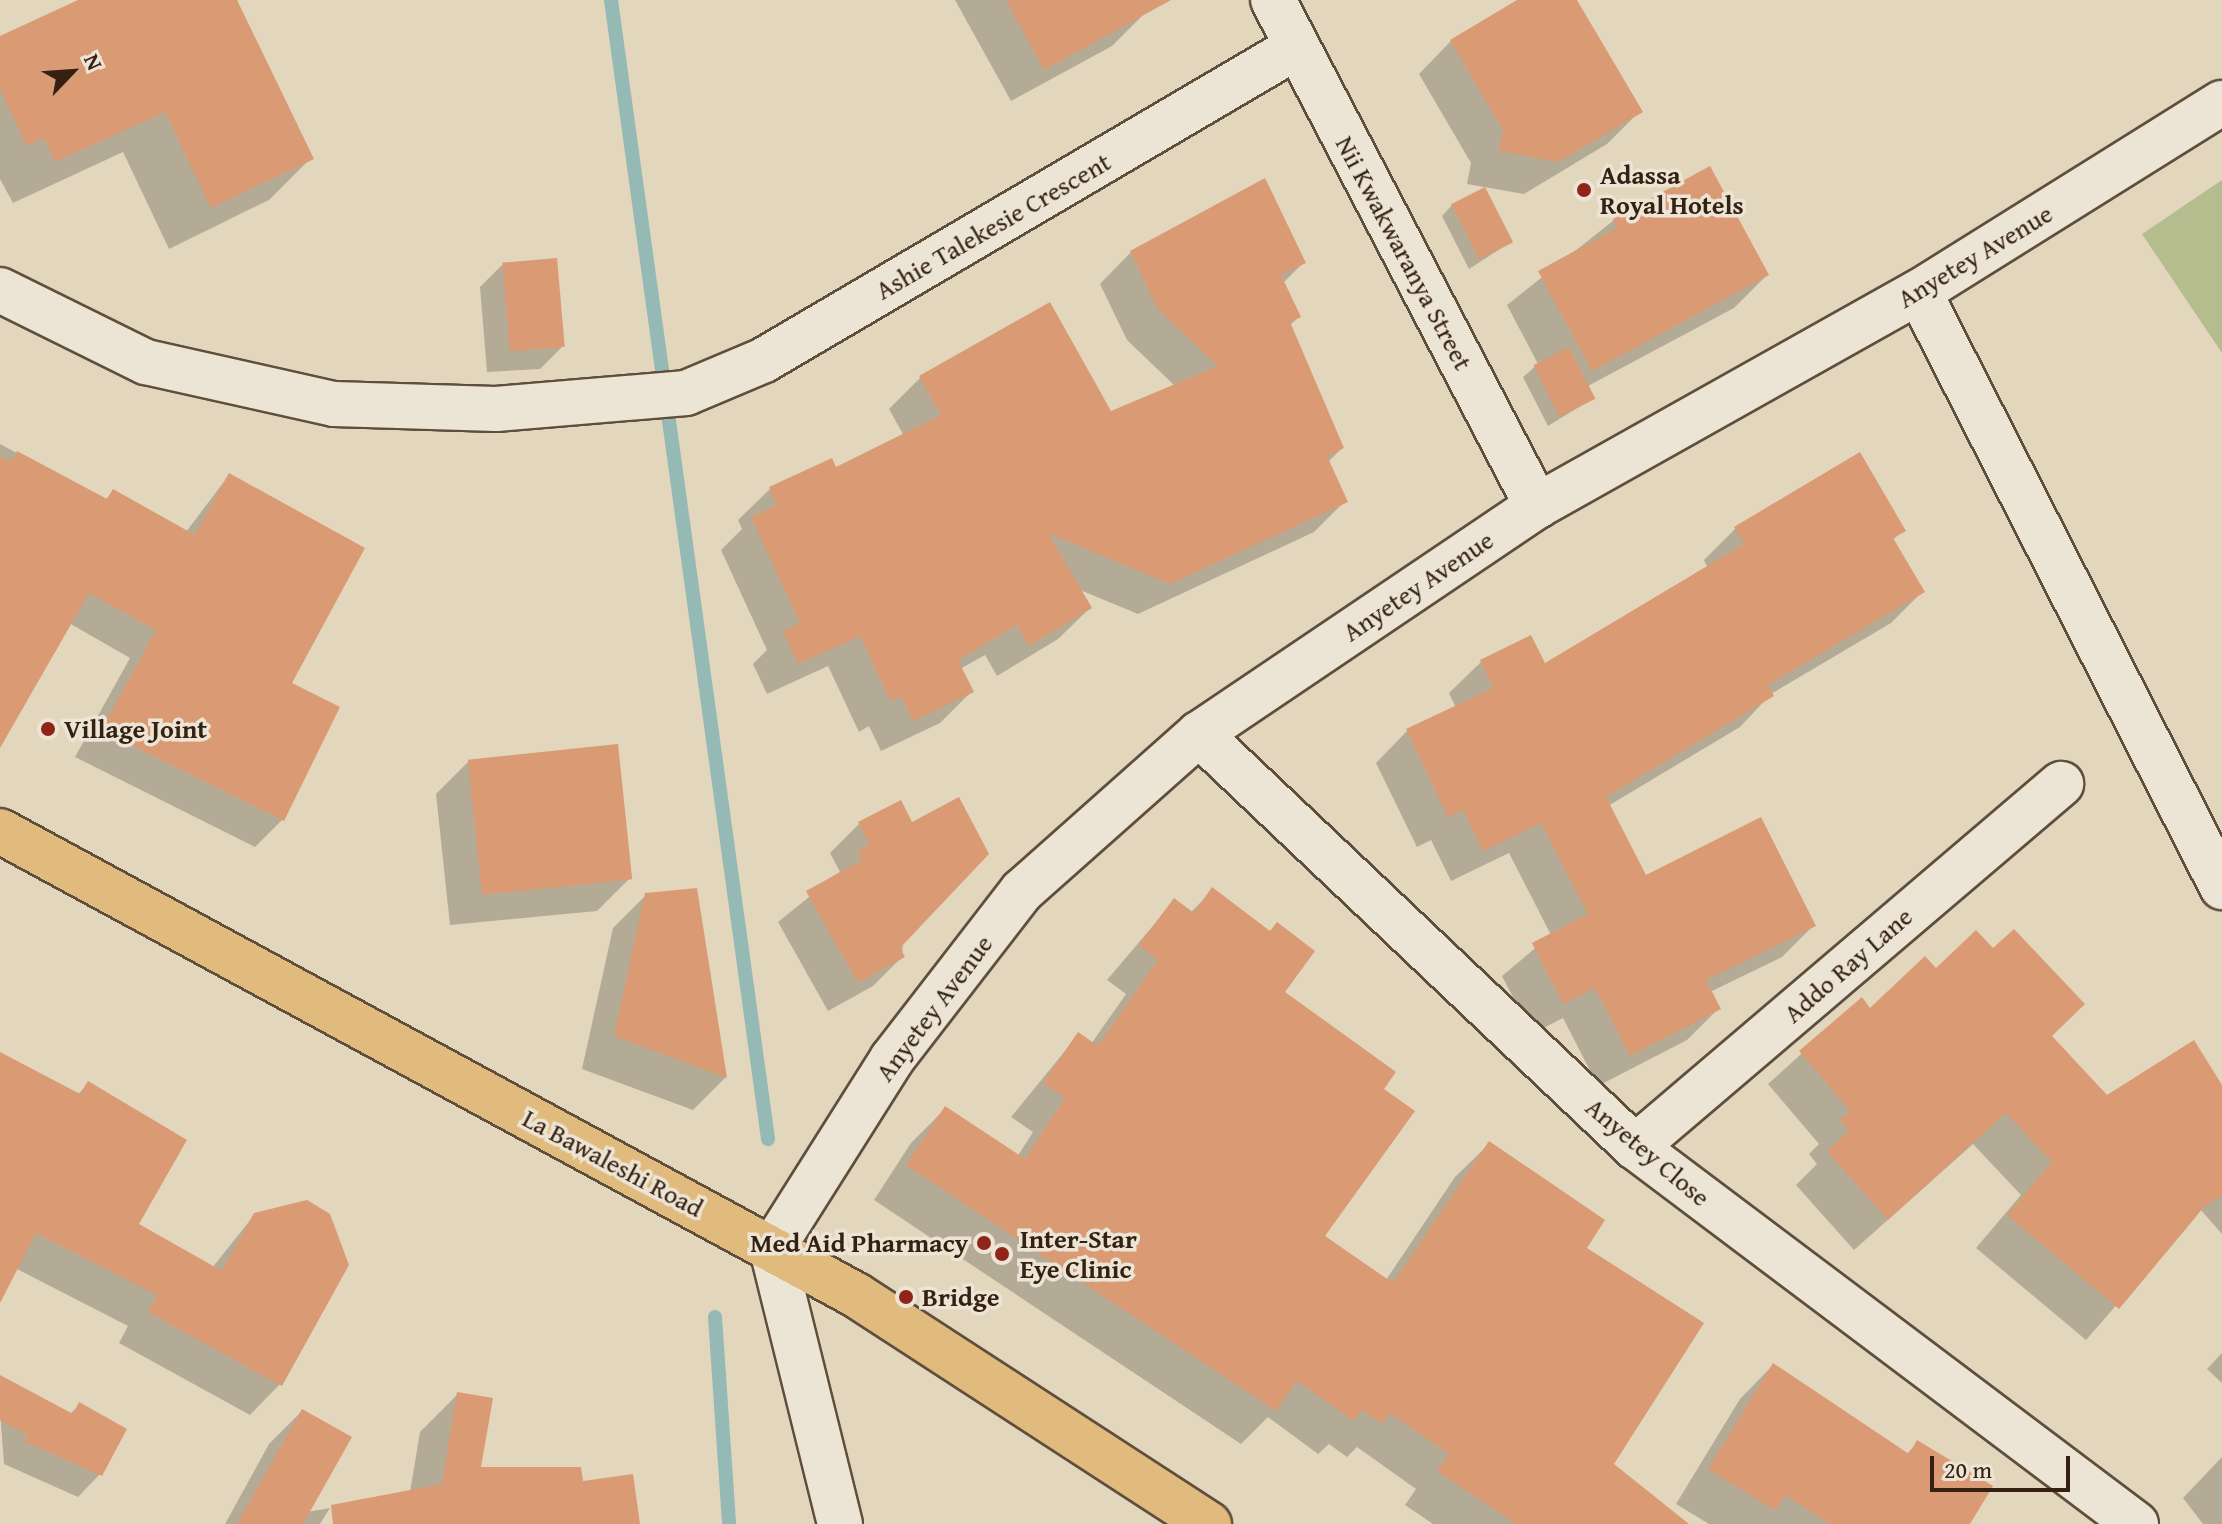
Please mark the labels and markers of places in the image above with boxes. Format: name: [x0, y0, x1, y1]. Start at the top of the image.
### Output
place label: Adassa Royal Hotels: [1600, 159, 1744, 220]
marker: Adassa Royal Hotels: [1575, 181, 1593, 199]
place label: Village Joint: [64, 713, 207, 745]
marker: Village Joint: [39, 720, 57, 738]
place label: Inter-Star Eye Clinic: [1020, 1223, 1137, 1284]
place label: Med Aid Pharmacy: [750, 1227, 968, 1259]
marker: Med Aid Pharmacy: [975, 1234, 993, 1252]
marker: Inter-Star Eye Clinic: [991, 1243, 1013, 1265]
place label: Bridge: [922, 1281, 999, 1313]
marker: Bridge: [897, 1288, 915, 1306]

